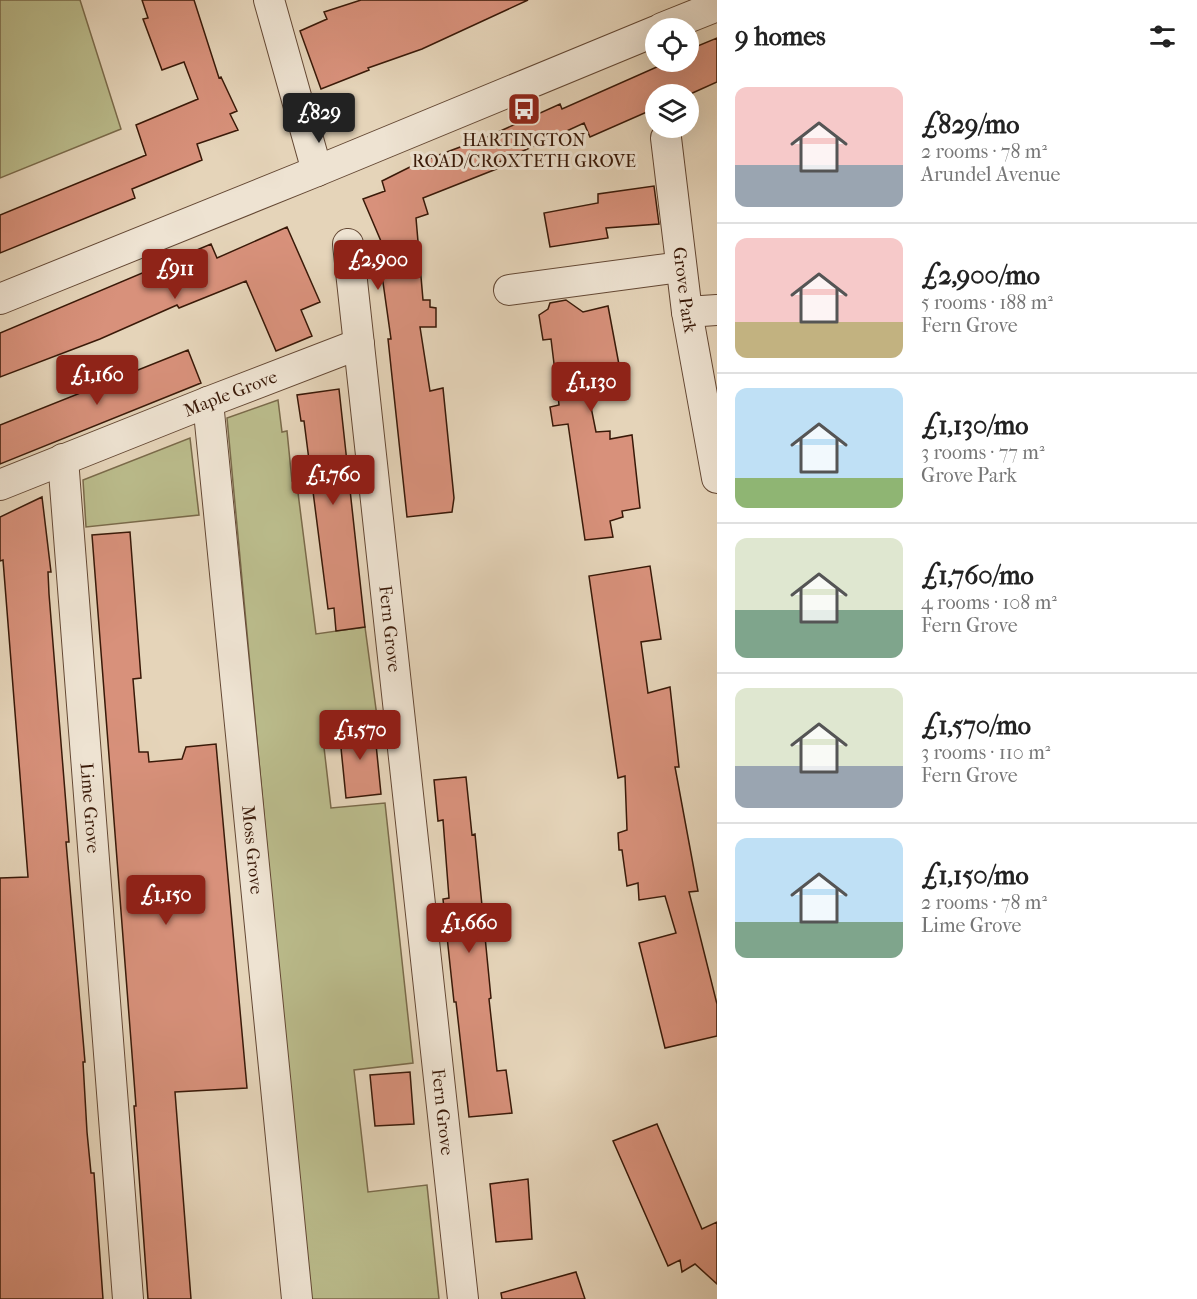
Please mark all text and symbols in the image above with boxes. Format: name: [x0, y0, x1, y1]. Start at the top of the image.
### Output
map controls: [645, 18, 699, 138]
button: locate: [645, 18, 699, 72]
icon: filters: [1146, 20, 1179, 53]
text: 9 homes: [735, 21, 826, 52]
button: layers: [645, 84, 699, 138]
bus stop icon: HARTINGTON ROAD/CROXTETH GROVE: [506, 91, 542, 127]
pin: £829: [283, 93, 355, 144]
text: £829: [297, 101, 341, 124]
text: £829/mo: [921, 109, 1019, 140]
icon: home: [783, 111, 855, 183]
place label: HARTINGTON ROAD/CROXTETH GROVE: [412, 130, 636, 172]
text: 2 rooms · 78 m²: [921, 140, 1047, 163]
text: Arundel Avenue: [921, 163, 1060, 186]
pin: £2,900: [329, 240, 427, 291]
street label: Grove Park: [669, 246, 701, 335]
text: £2,900: [348, 248, 408, 271]
pin: £911: [139, 249, 211, 300]
text: £911: [156, 257, 194, 280]
text: £2,900/mo: [921, 260, 1040, 291]
icon: home: [783, 262, 855, 334]
text: 5 rooms · 188 m²: [921, 291, 1053, 314]
text: Fern Grove: [921, 314, 1018, 337]
pin: £1,160: [48, 355, 146, 406]
pin: £1,130: [542, 362, 640, 413]
text: £1,160: [70, 363, 124, 386]
street label: Maple Grove: [181, 366, 280, 421]
text: £1,130: [566, 370, 617, 393]
text: £1,130/mo: [921, 410, 1028, 441]
icon: home: [783, 412, 855, 484]
text: 3 rooms · 77 m²: [921, 441, 1045, 464]
pin: £1,760: [284, 455, 382, 506]
text: £1,760: [305, 463, 361, 486]
text: Grove Park: [921, 464, 1017, 487]
text: £1,760/mo: [921, 560, 1034, 591]
icon: home: [783, 562, 855, 634]
street label: Fern Grove: [375, 584, 405, 673]
text: 4 rooms · 108 m²: [921, 591, 1057, 614]
text: Fern Grove: [921, 614, 1018, 637]
pin: £1,570: [311, 710, 409, 761]
text: £1,570/mo: [921, 710, 1031, 741]
icon: home: [783, 712, 855, 784]
text: £1,570: [333, 718, 387, 741]
text: 3 rooms · 110 m²: [921, 741, 1050, 764]
street label: Lime Grove: [76, 762, 104, 854]
text: Fern Grove: [921, 764, 1018, 787]
street label: Moss Grove: [238, 804, 267, 895]
text: £1,150/mo: [921, 860, 1029, 891]
icon: home: [783, 862, 855, 934]
pin: £1,150: [117, 875, 215, 926]
text: £1,150: [140, 883, 192, 906]
text: 2 rooms · 78 m²: [921, 891, 1047, 914]
pin: £1,660: [420, 903, 518, 954]
text: £1,660: [440, 911, 498, 934]
text: Lime Grove: [921, 914, 1021, 937]
street label: Fern Grove: [427, 1067, 458, 1156]

